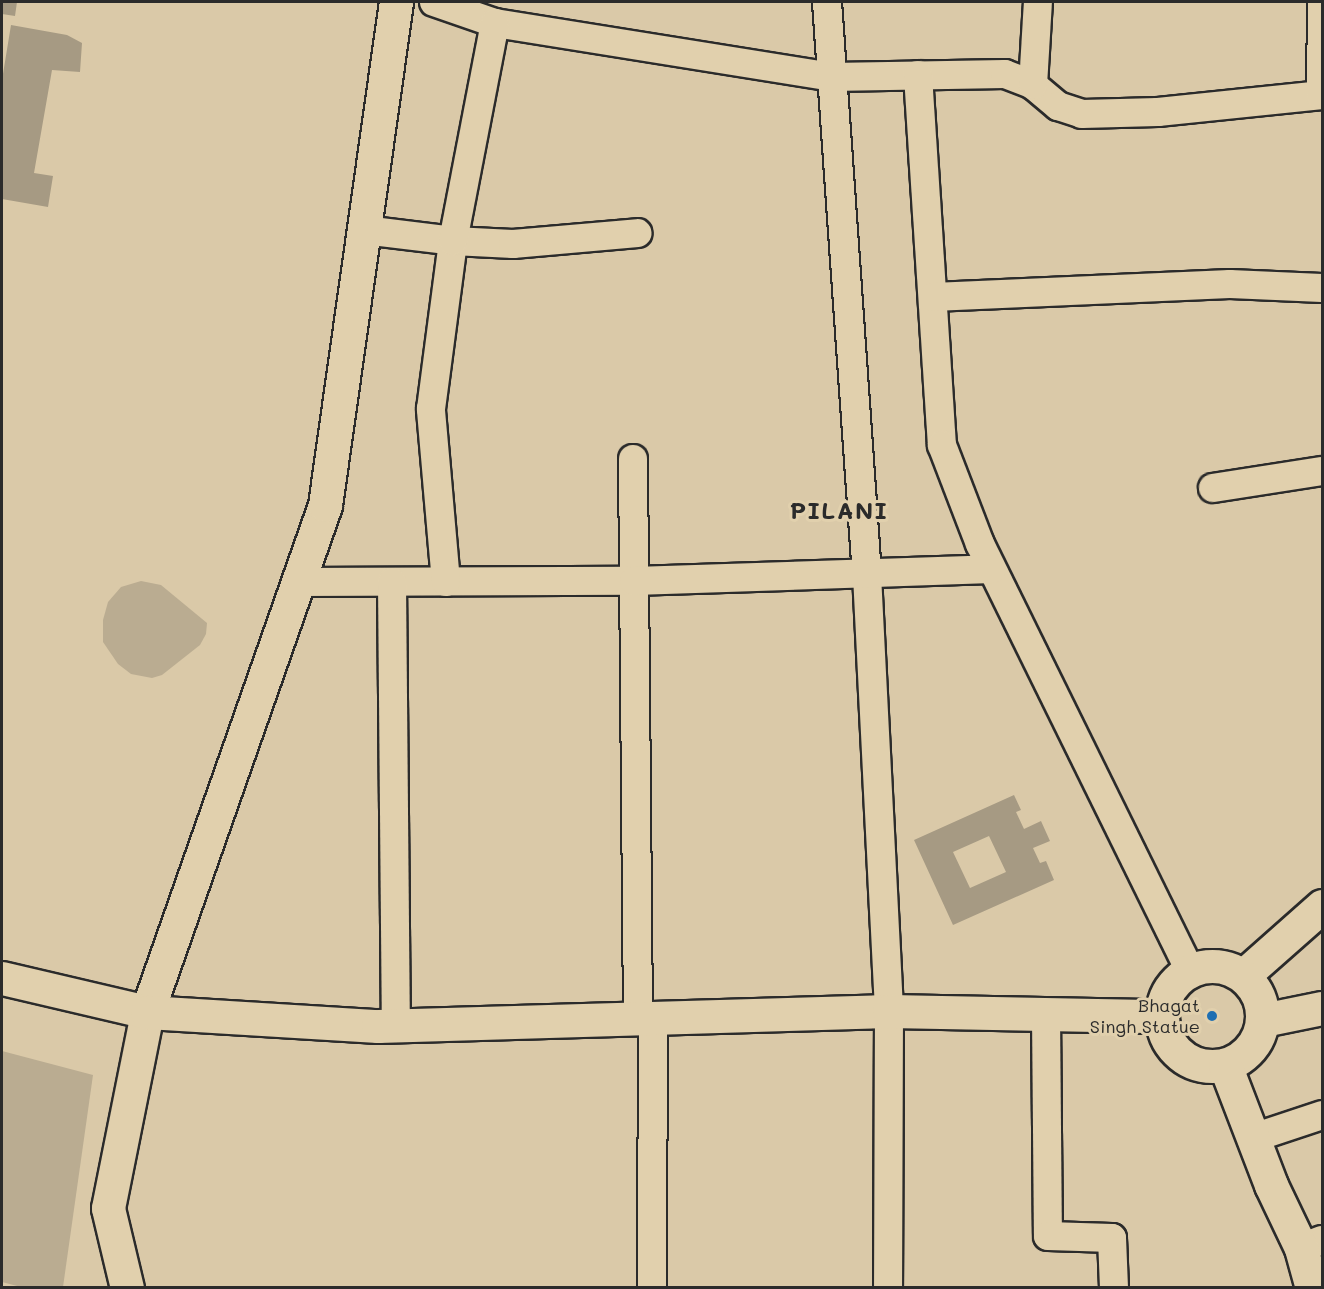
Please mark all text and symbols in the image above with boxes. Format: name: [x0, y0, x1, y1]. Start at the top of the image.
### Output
district label: PILANI: [790, 496, 888, 524]
place label: Bhagat Singh Statue: [1090, 995, 1200, 1038]
marker: Bhagat Singh Statue: [1205, 1009, 1219, 1023]

